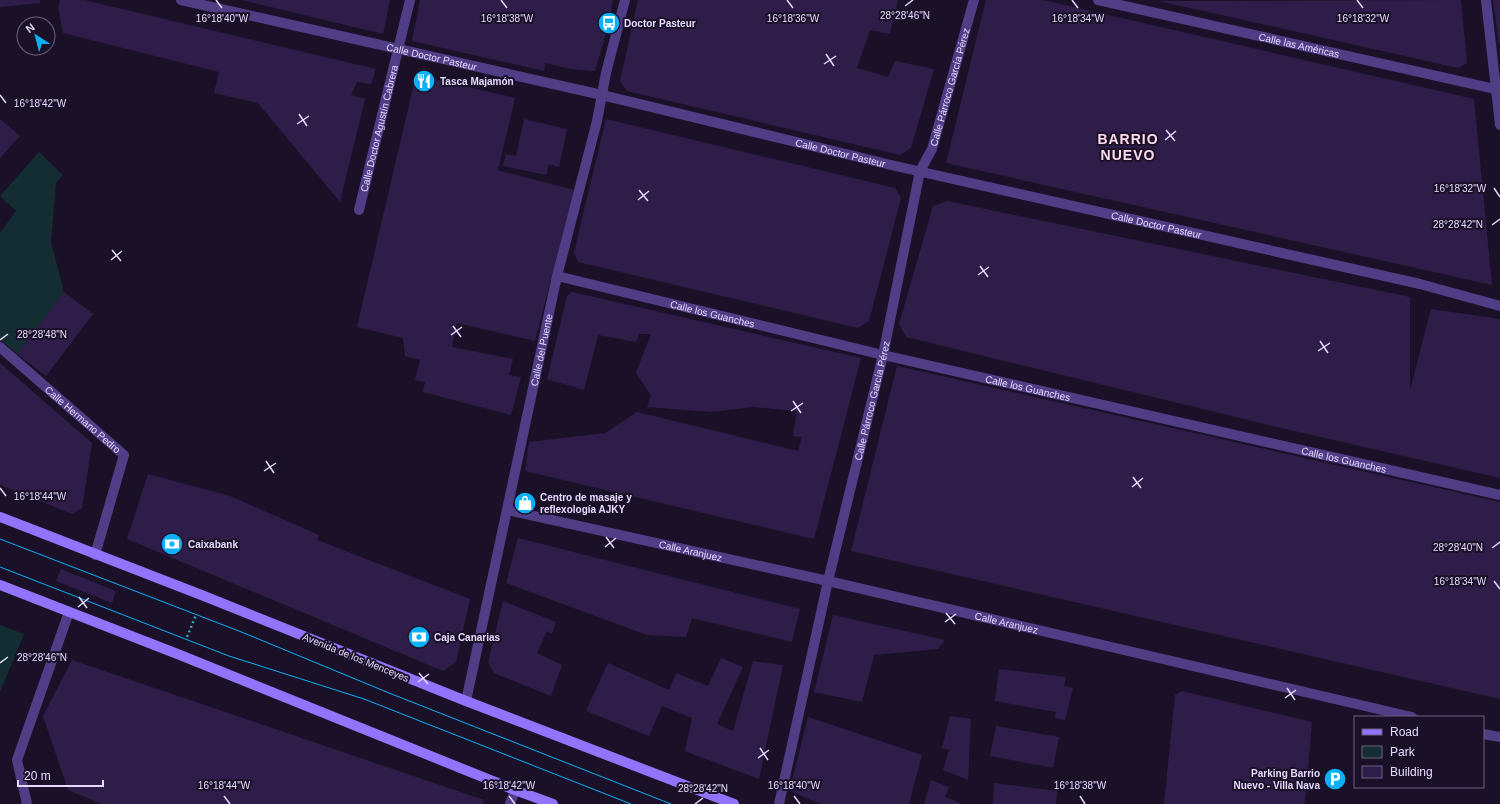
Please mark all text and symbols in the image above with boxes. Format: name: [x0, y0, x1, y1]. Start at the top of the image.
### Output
bus stop icon: Doctor Pasteur: [596, 10, 622, 36]
text: 28°28'46"N: [880, 10, 930, 21]
text: 16°18'40"W: [196, 13, 249, 24]
text: 16°18'38"W: [481, 13, 534, 24]
text: 16°18'36"W: [767, 13, 820, 24]
text: 16°18'34"W: [1052, 13, 1105, 24]
text: 16°18'32"W: [1337, 13, 1390, 24]
north arrow: [16, 16, 56, 56]
place label: Doctor Pasteur: [624, 18, 696, 29]
text: N: [23, 21, 37, 35]
street label: Calle Párroco García Pérez: [928, 27, 972, 148]
street label: Calle las Américas: [1258, 31, 1340, 60]
street label: Calle Doctor Pasteur: [385, 42, 478, 73]
street label: Calle Doctor Agustín Cabrera: [359, 64, 400, 193]
restaurant icon: Tasca Majamón: [411, 68, 437, 94]
place label: Tasca Majamón: [440, 76, 514, 87]
text: 16°18'42"W: [14, 98, 67, 109]
district label: BARRIO NUEVO: [1097, 131, 1159, 163]
street label: Calle Doctor Pasteur: [794, 137, 887, 170]
text: 16°18'32"W: [1434, 183, 1487, 194]
street label: Calle Doctor Pasteur: [1110, 210, 1203, 241]
text: 28°28'42"N: [1433, 219, 1483, 230]
street label: Calle los Guanches: [669, 299, 756, 330]
street label: Calle del Puente: [529, 313, 555, 387]
text: 28°28'48"N: [17, 329, 67, 340]
street label: Calle Párroco García Pérez: [853, 340, 892, 461]
street label: Calle los Guanches: [984, 373, 1071, 403]
street label: Calle Hermano Pedro: [43, 384, 123, 456]
street label: Calle los Guanches: [1300, 445, 1387, 475]
shop icon: Centro de masaje y reflexología AJKY: [512, 490, 538, 516]
text: 16°18'44"W: [14, 491, 67, 502]
place label: Centro de masaje y reflexología AJKY: [540, 492, 632, 515]
bank icon: Caixabank: [159, 531, 185, 557]
place label: Caixabank: [188, 539, 238, 550]
street label: Calle Aranjuez: [658, 539, 723, 563]
text: 28°28'40"N: [1433, 542, 1483, 553]
text: 16°18'34"W: [1434, 576, 1487, 587]
street label: Calle Aranjuez: [974, 610, 1039, 636]
bank icon: Caja Canarias: [406, 624, 432, 650]
street label: Avenida de los Menceyes: [301, 631, 411, 684]
place label: Caja Canarias: [434, 632, 501, 643]
text: 28°28'46"N: [17, 652, 67, 663]
legend: [1354, 716, 1484, 788]
text: Road: [1390, 725, 1419, 739]
text: Park: [1390, 745, 1416, 759]
scale bar: [18, 762, 103, 788]
text: Building: [1390, 765, 1433, 779]
parking icon: Parking Barrio Nuevo - Villa Nava: [1322, 766, 1348, 792]
place label: Parking Barrio Nuevo - Villa Nava: [1233, 768, 1320, 791]
text: 20 m: [24, 769, 51, 783]
text: 16°18'44"W: [198, 780, 251, 791]
text: 16°18'42"W: [483, 780, 536, 791]
text: 16°18'40"W: [768, 780, 821, 791]
text: 16°18'38"W: [1054, 780, 1107, 791]
text: 28°28'42"N: [678, 783, 728, 794]

